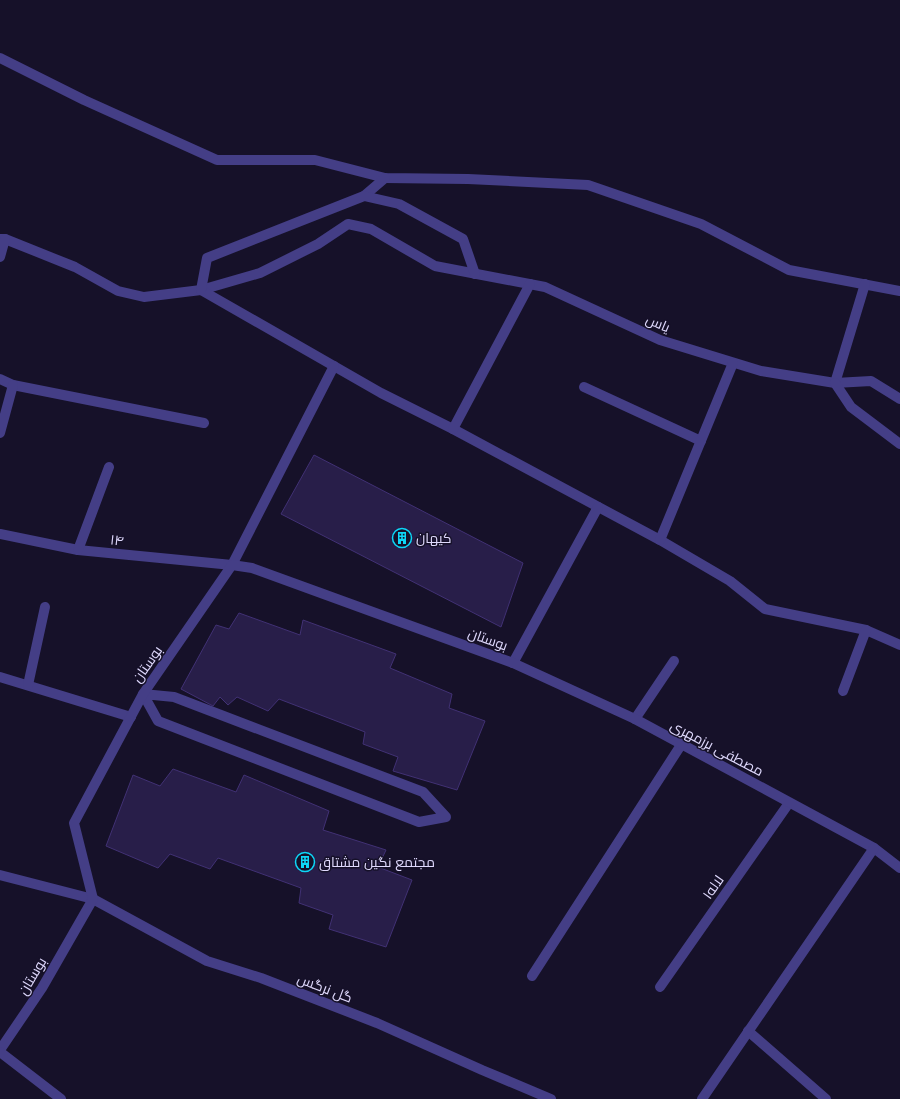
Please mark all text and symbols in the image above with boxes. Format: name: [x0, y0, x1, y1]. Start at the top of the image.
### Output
street label: یاس: [643, 309, 674, 336]
building icon: کیهان: [391, 527, 413, 549]
place label: کیهان: [416, 528, 452, 547]
street label: ۱۴: [109, 529, 125, 550]
street label: بوستان: [466, 623, 511, 654]
street label: بوستان: [127, 641, 166, 686]
street label: مصطفی برزمهری: [667, 715, 767, 780]
building icon: مجتمع نگین مشتاق: [294, 851, 316, 873]
place label: مجتمع نگین مشتاق: [319, 852, 435, 871]
street label: لاله۱: [698, 871, 728, 903]
street label: بوستان: [13, 953, 50, 998]
street label: گل نرگس: [295, 968, 356, 1007]

